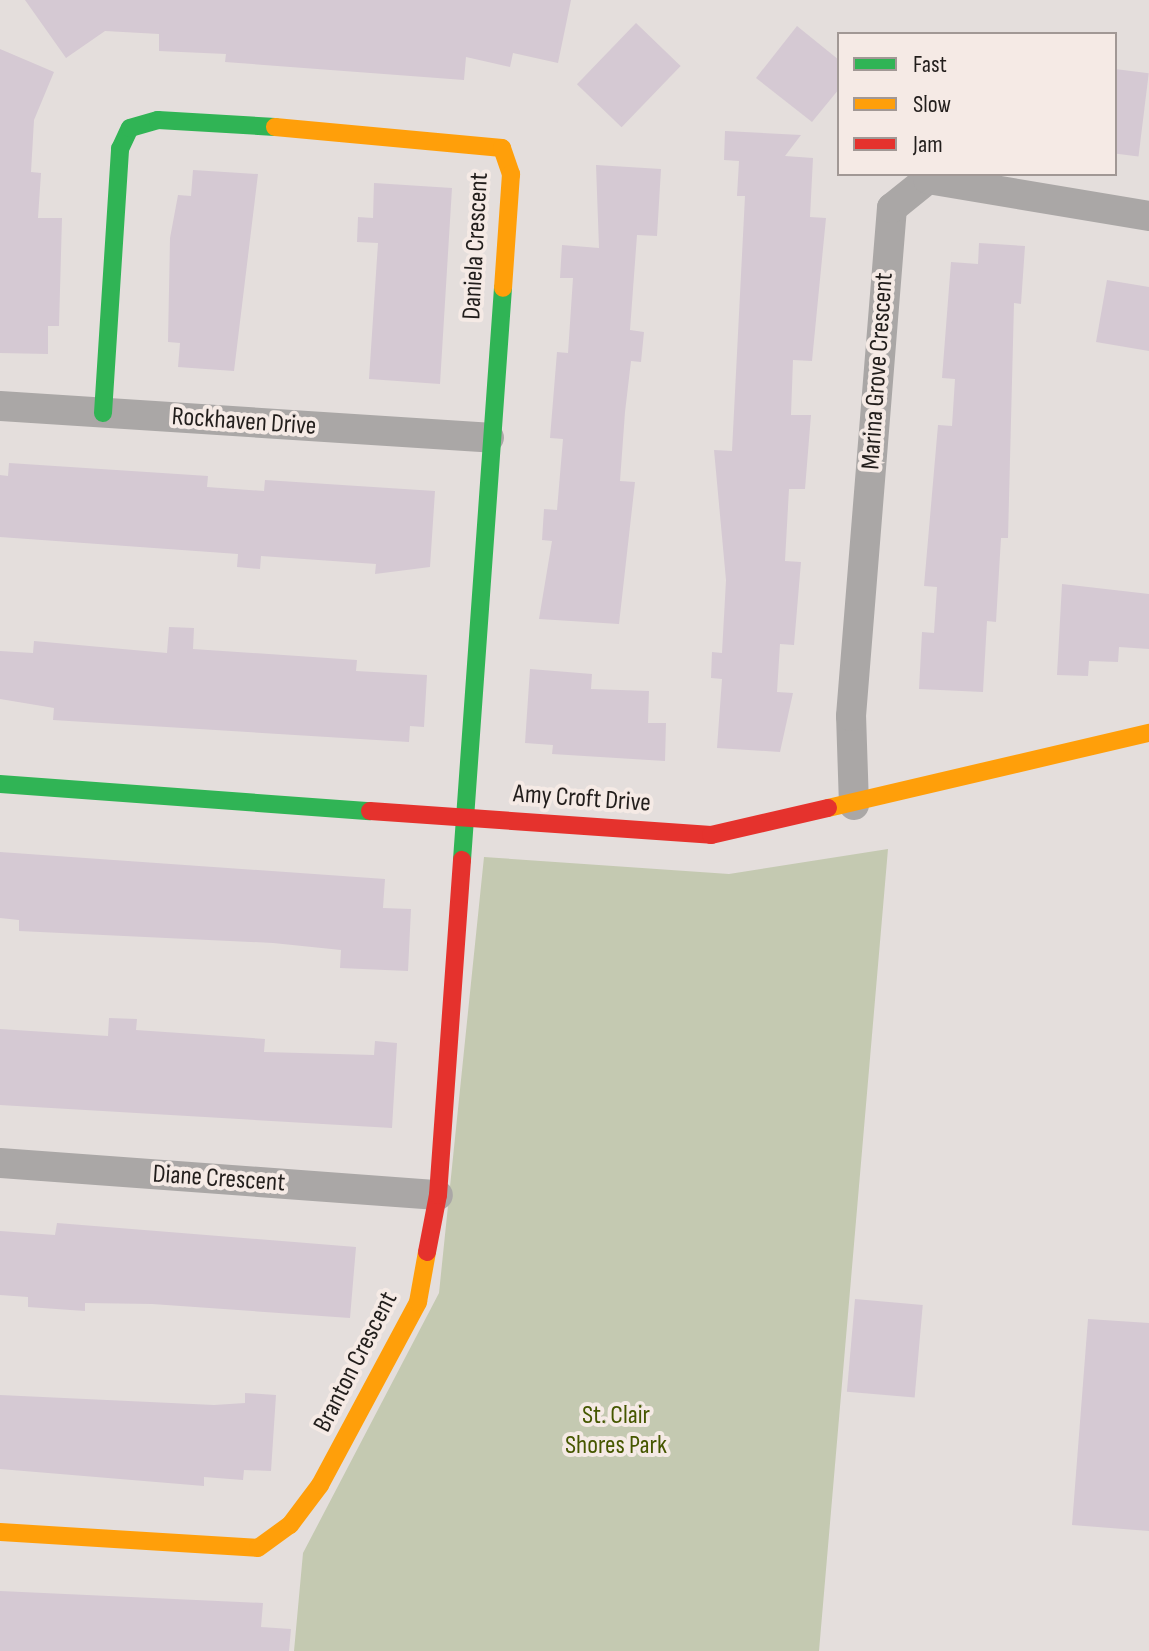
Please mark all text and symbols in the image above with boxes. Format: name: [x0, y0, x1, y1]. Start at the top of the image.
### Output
legend: [837, 32, 1117, 176]
text: Fast: [913, 50, 947, 79]
text: Slow: [913, 90, 951, 119]
text: Jam: [913, 130, 943, 159]
street label: Daniela Crescent: [457, 172, 495, 320]
street label: Marina Grove Crescent: [856, 271, 900, 471]
street label: Rockhaven Drive: [171, 401, 317, 443]
street label: Amy Croft Drive: [512, 779, 652, 819]
street label: Diane Crescent: [152, 1159, 286, 1199]
street label: Branton Crescent: [307, 1287, 405, 1437]
park label: St. Clair Shores Park: [565, 1400, 667, 1462]

